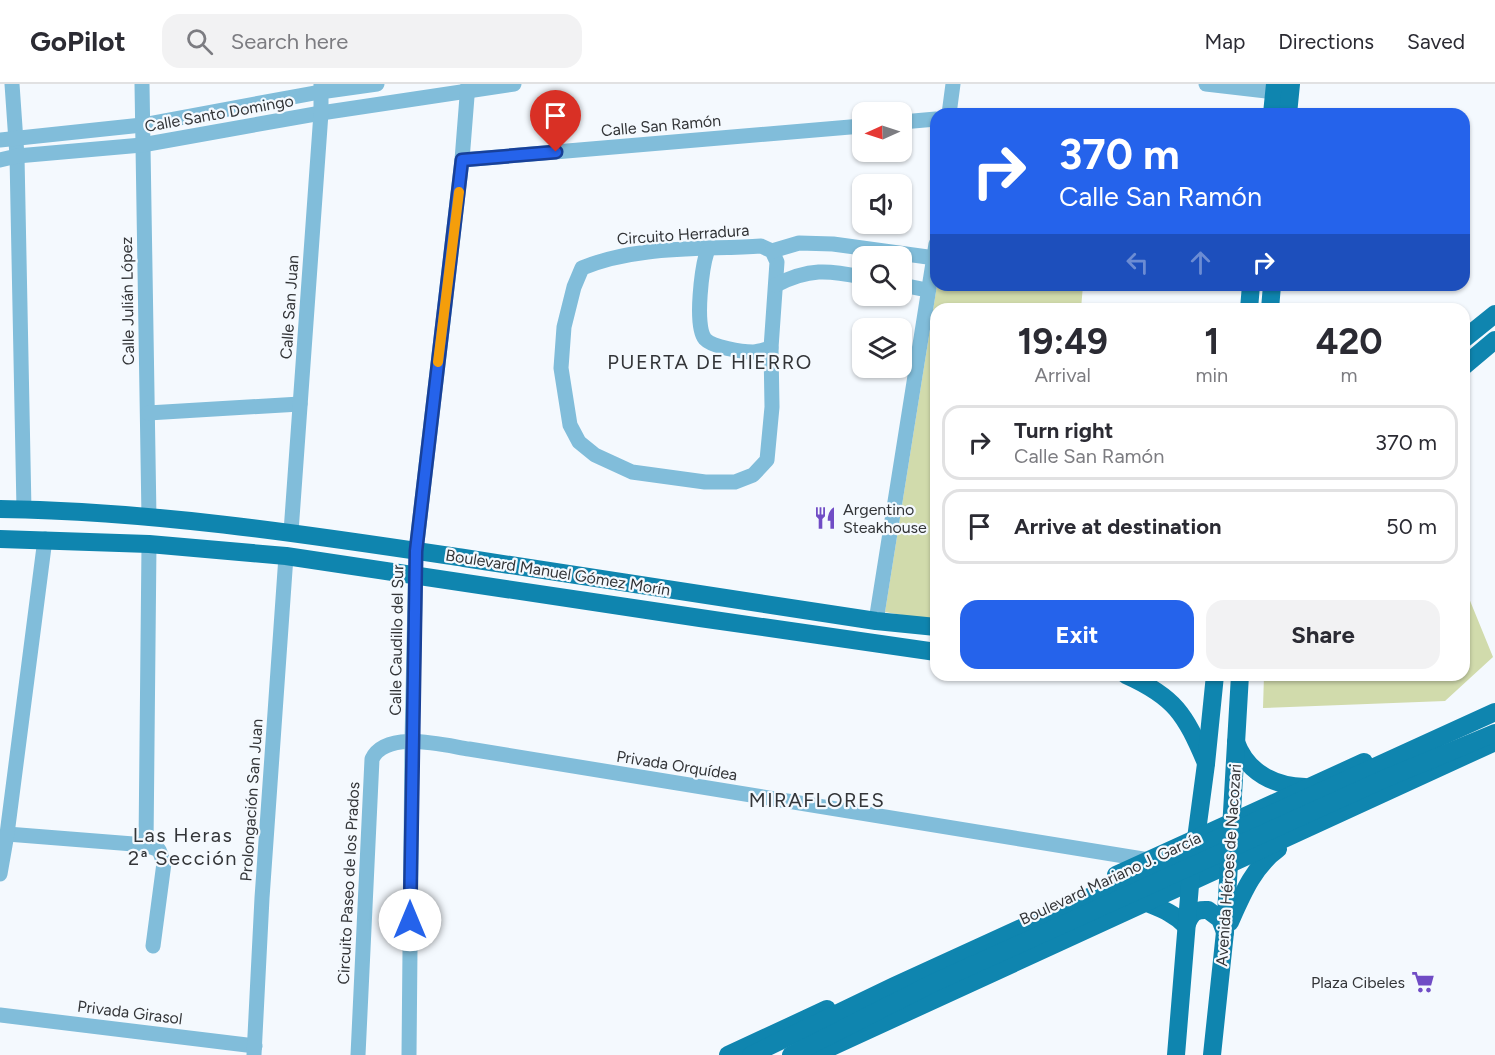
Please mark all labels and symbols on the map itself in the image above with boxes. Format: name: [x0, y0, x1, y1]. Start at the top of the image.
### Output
pin: [530, 90, 581, 152]
street label: Calle Santo Domingo: [143, 91, 295, 136]
north arrow: [852, 102, 912, 162]
street label: Calle San Ramón: [600, 111, 722, 140]
street label: Circuito Herradura: [616, 220, 750, 249]
street label: Calle Julián López: [117, 236, 138, 365]
street label: Calle San Juan: [276, 254, 303, 360]
district label: PUERTA DE HIERRO: [607, 350, 813, 374]
place label: Argentino Steakhouse: [843, 500, 927, 537]
restaurant icon: Argentino Steakhouse: [812, 505, 838, 531]
street label: Boulevard Manuel Gómez Morín: [444, 545, 672, 600]
street label: Calle Caudillo del Sur: [386, 564, 407, 716]
street label: Prolongación San Juan: [236, 718, 267, 882]
street label: Privada Orquídea: [615, 747, 739, 784]
street label: Avenida Héroes de Nacozari: [1212, 763, 1245, 967]
street label: Circuito Paseo de los Prados: [334, 781, 363, 985]
district label: MIRAFLORES: [749, 788, 885, 812]
district label: Las Heras 2ª Sección: [128, 823, 238, 870]
street label: Boulevard Mariano J. García: [1016, 828, 1204, 929]
position arrow: [378, 888, 442, 952]
supermarket icon: Plaza Cibeles: [1410, 969, 1436, 995]
place label: Plaza Cibeles: [1311, 973, 1405, 992]
street label: Privada Girasol: [76, 997, 184, 1028]

